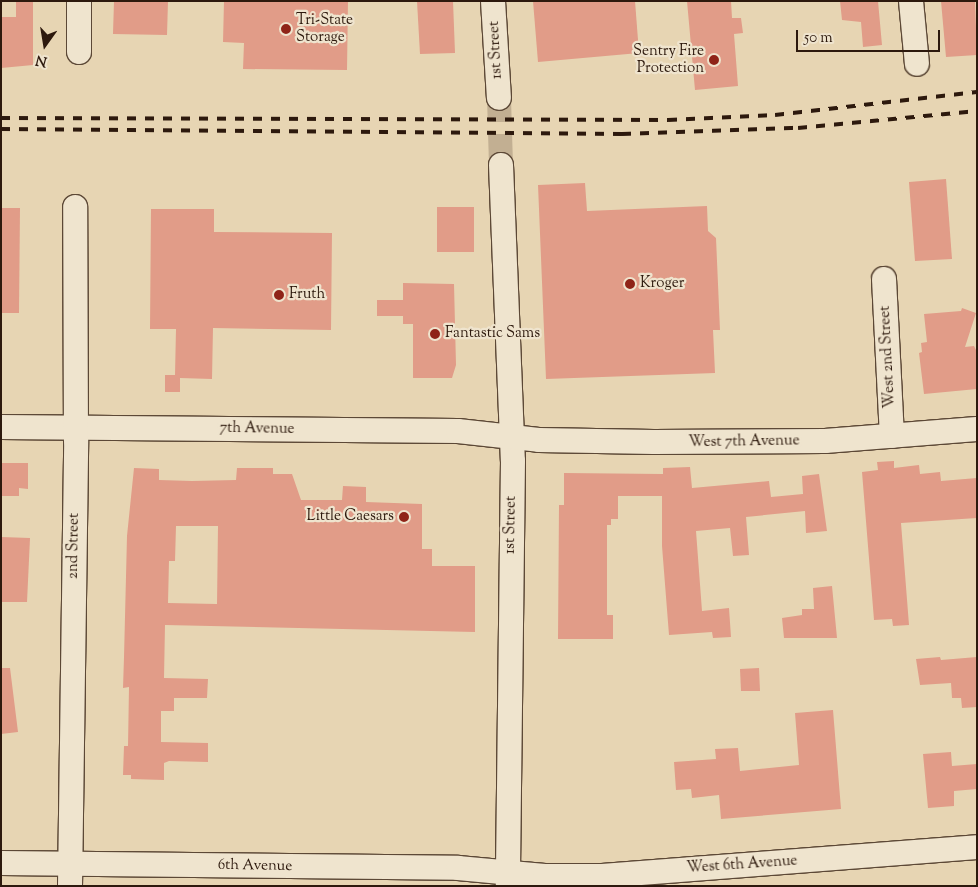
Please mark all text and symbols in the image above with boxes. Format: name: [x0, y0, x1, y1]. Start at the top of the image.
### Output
place label: Tri-State Storage: [296, 11, 353, 46]
north arrow: [20, 20, 70, 70]
scale bar: [798, 20, 942, 52]
street label: 1st Street: [485, 21, 507, 79]
marker: Tri-State Storage: [280, 23, 292, 35]
text: 50 m: [804, 28, 833, 49]
place label: Sentry Fire Protection: [633, 42, 704, 77]
text: N: [34, 49, 49, 71]
marker: Sentry Fire Protection: [708, 54, 720, 66]
place label: Kroger: [640, 275, 684, 293]
marker: Kroger: [624, 278, 636, 290]
place label: Fruth: [289, 286, 325, 304]
marker: Fruth: [273, 289, 285, 301]
street label: West 2nd Street: [876, 305, 900, 409]
place label: Fantastic Sams: [445, 325, 540, 343]
marker: Fantastic Sams: [429, 328, 441, 340]
street label: 7th Avenue: [219, 419, 295, 439]
street label: West 7th Avenue: [688, 432, 800, 452]
street label: 1st Street: [501, 496, 521, 554]
place label: Little Caesars: [307, 508, 394, 526]
marker: Little Caesars: [398, 511, 410, 523]
street label: 2nd Street: [64, 513, 84, 579]
street label: West 6th Avenue: [686, 852, 798, 878]
street label: 6th Avenue: [218, 856, 292, 876]

